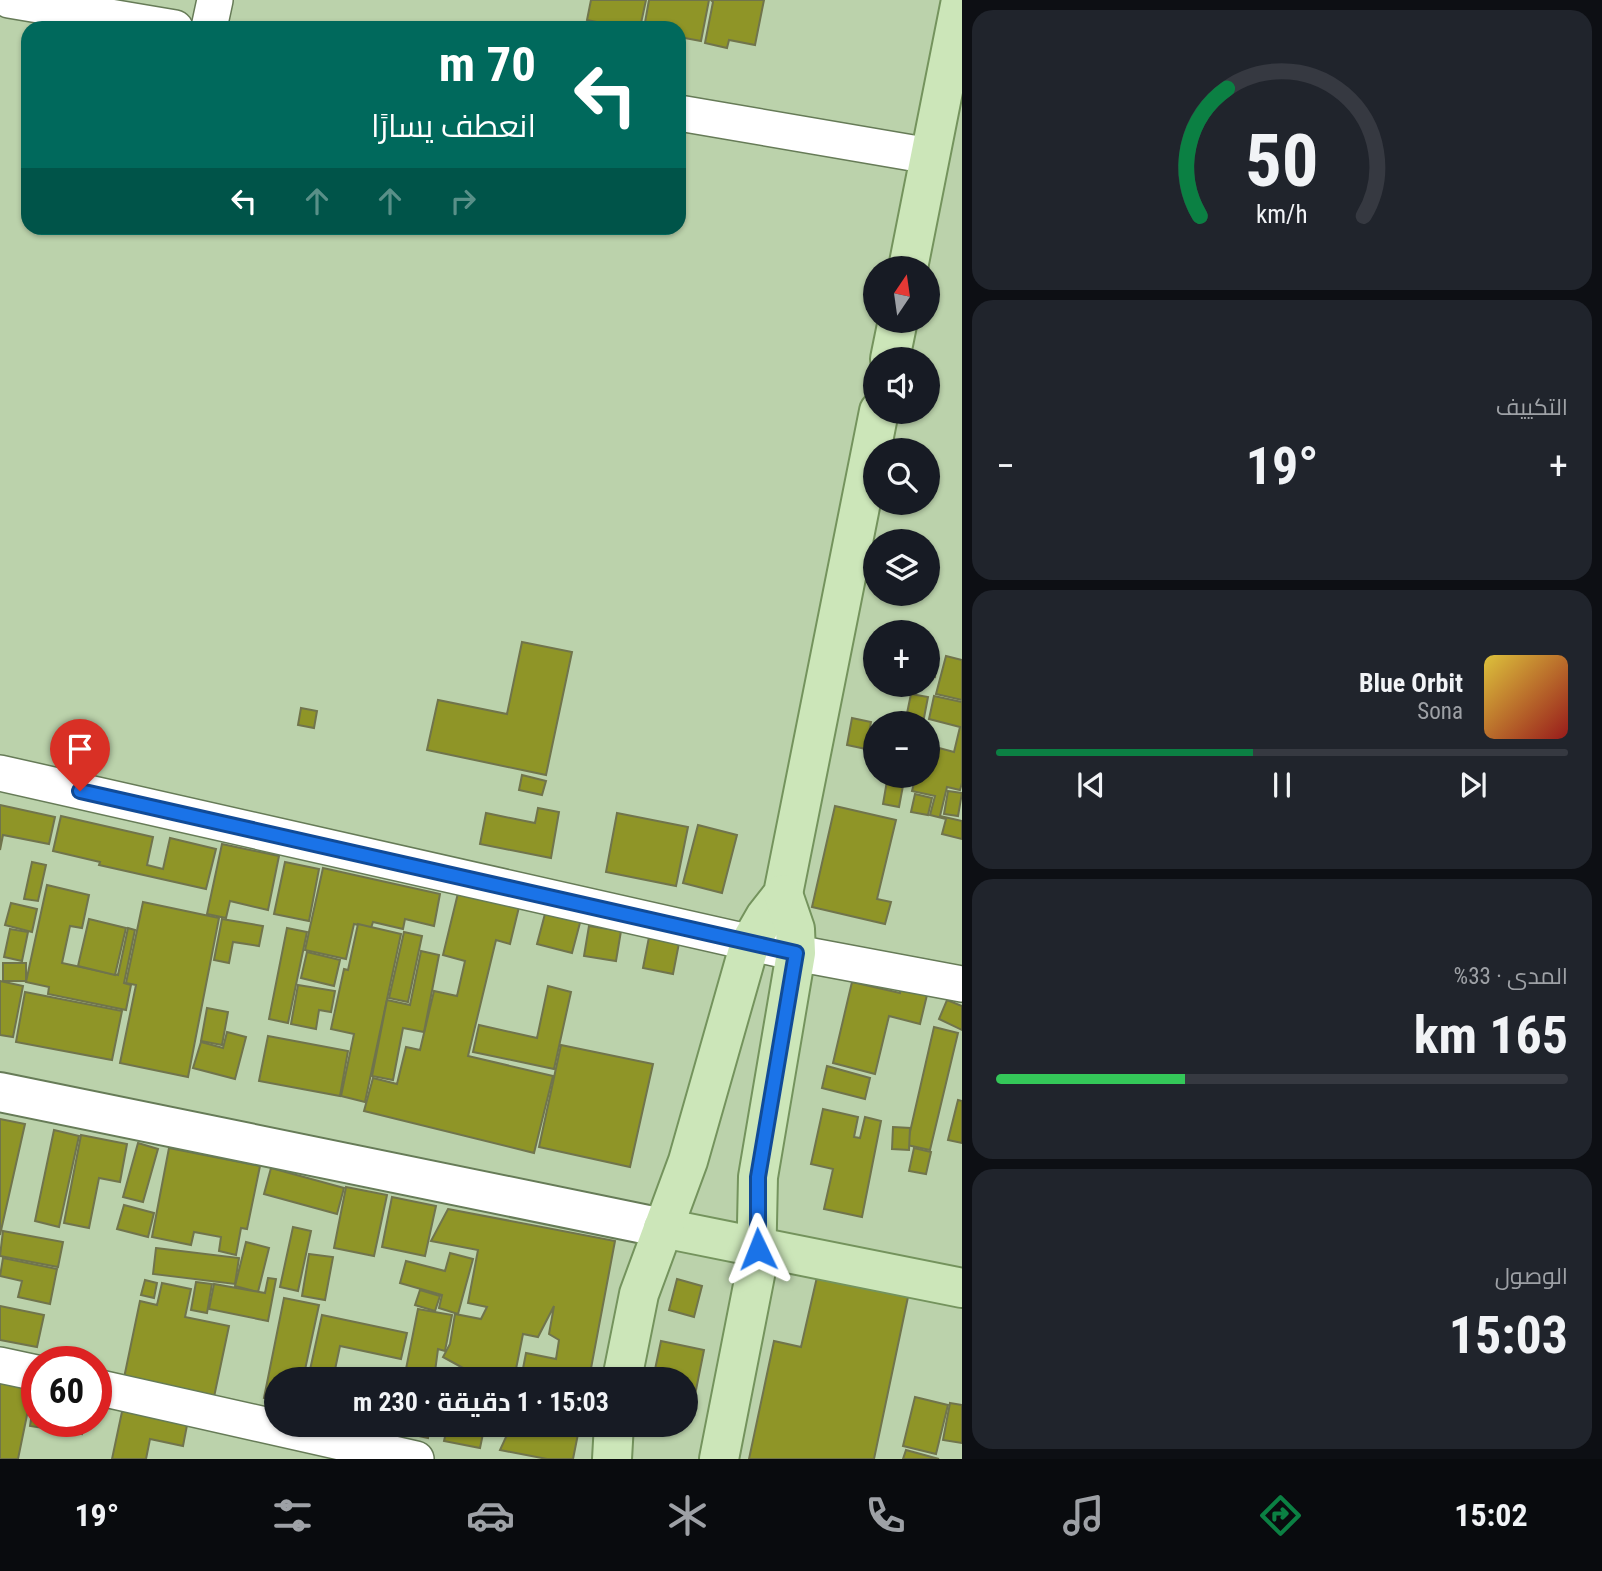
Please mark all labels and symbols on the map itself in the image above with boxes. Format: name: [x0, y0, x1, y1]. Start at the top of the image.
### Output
north arrow: [863, 256, 940, 332]
pin: [50, 719, 110, 791]
position arrow: [721, 1212, 795, 1286]
speed limit sign: 60: [21, 1346, 112, 1437]

